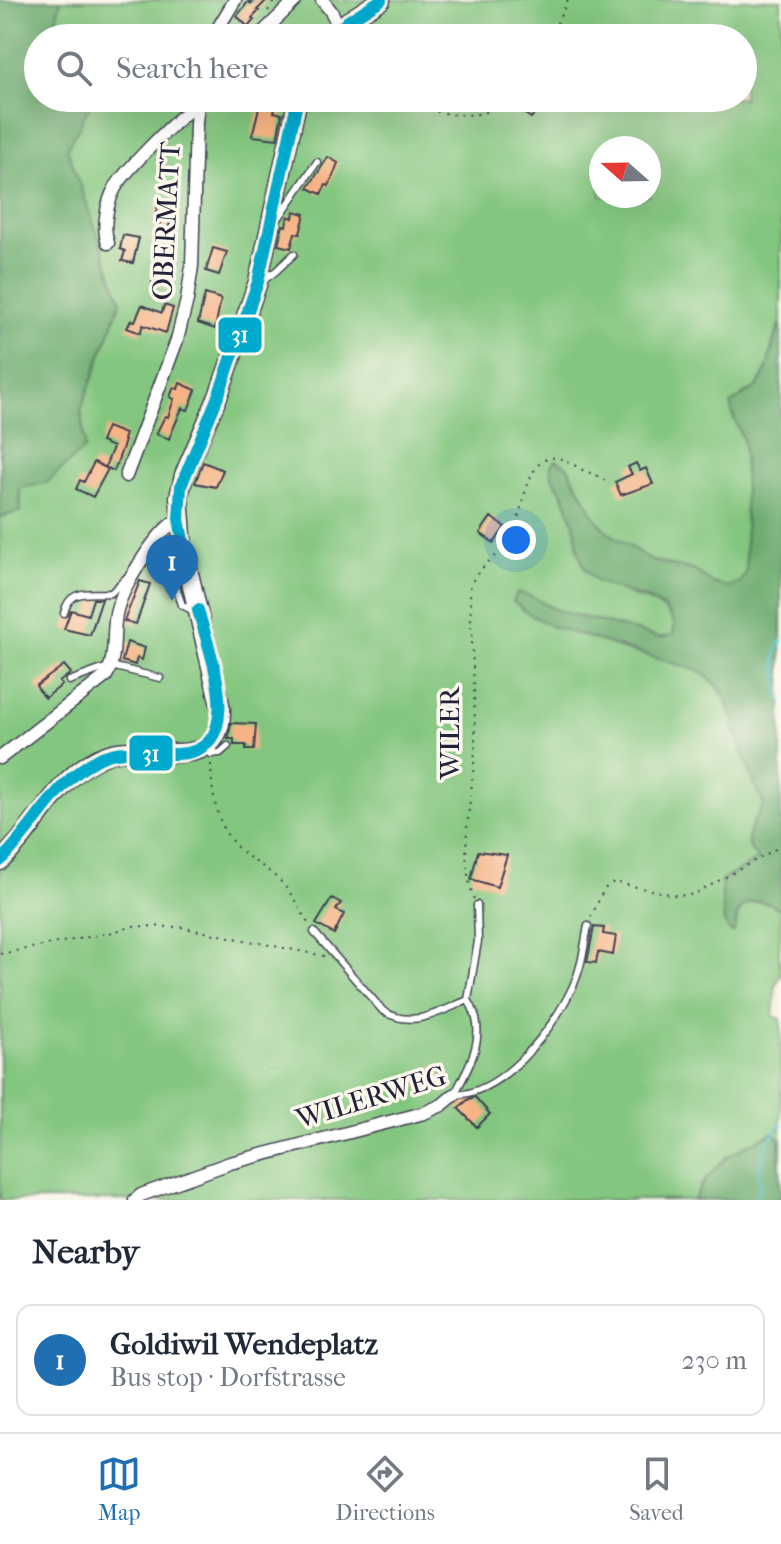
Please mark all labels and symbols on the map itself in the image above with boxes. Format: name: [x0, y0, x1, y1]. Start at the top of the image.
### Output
north arrow: [589, 136, 661, 208]
street label: OBERMATT: [145, 140, 187, 301]
line badge: 31: [217, 316, 263, 354]
text: 31: [232, 322, 248, 348]
your location: [496, 520, 536, 560]
pin: 1: [146, 535, 198, 601]
street label: WILER: [433, 685, 466, 780]
line badge: 31: [128, 734, 174, 772]
text: 31: [143, 741, 159, 767]
street label: WILERWEG: [291, 1059, 450, 1136]

